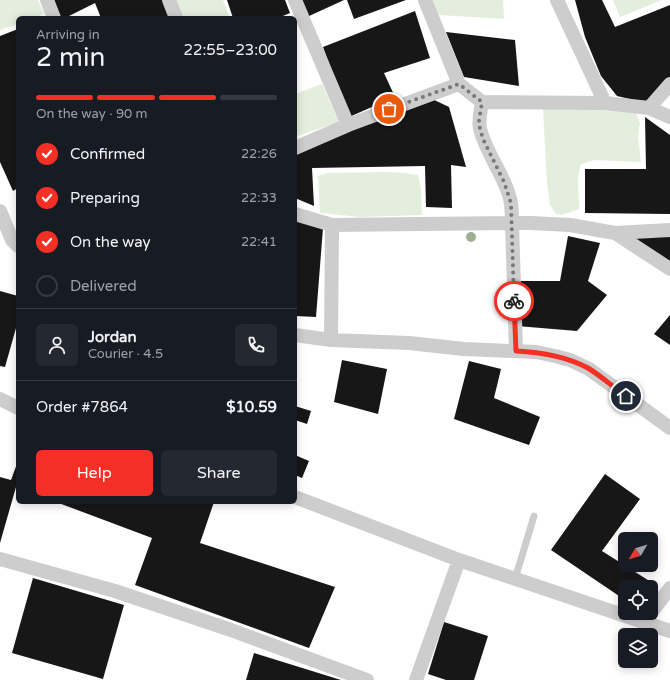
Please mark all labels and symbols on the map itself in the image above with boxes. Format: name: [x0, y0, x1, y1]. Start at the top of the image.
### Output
pin: [372, 92, 406, 126]
courier: [494, 281, 534, 321]
pin: [609, 379, 643, 413]
north arrow: [618, 532, 658, 572]

